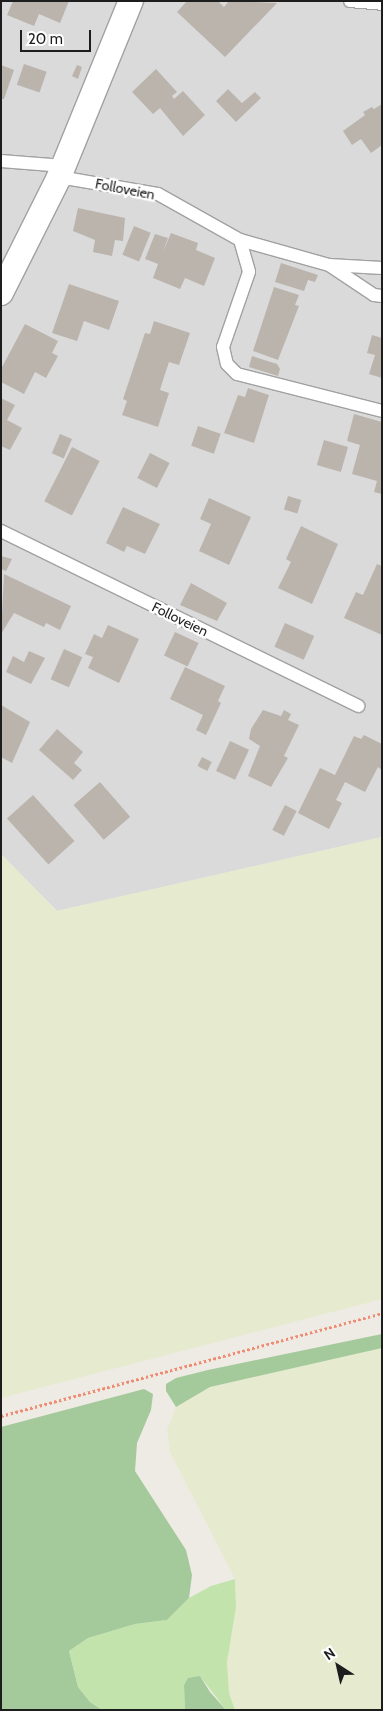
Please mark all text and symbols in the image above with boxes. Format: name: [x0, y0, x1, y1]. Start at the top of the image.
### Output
scale bar: [22, 20, 94, 52]
text: 20 m: [28, 30, 63, 48]
street label: Folloveien: [94, 175, 156, 203]
street label: Folloveien: [149, 598, 211, 640]
north arrow: [313, 1641, 363, 1691]
text: N: [320, 1643, 339, 1664]

